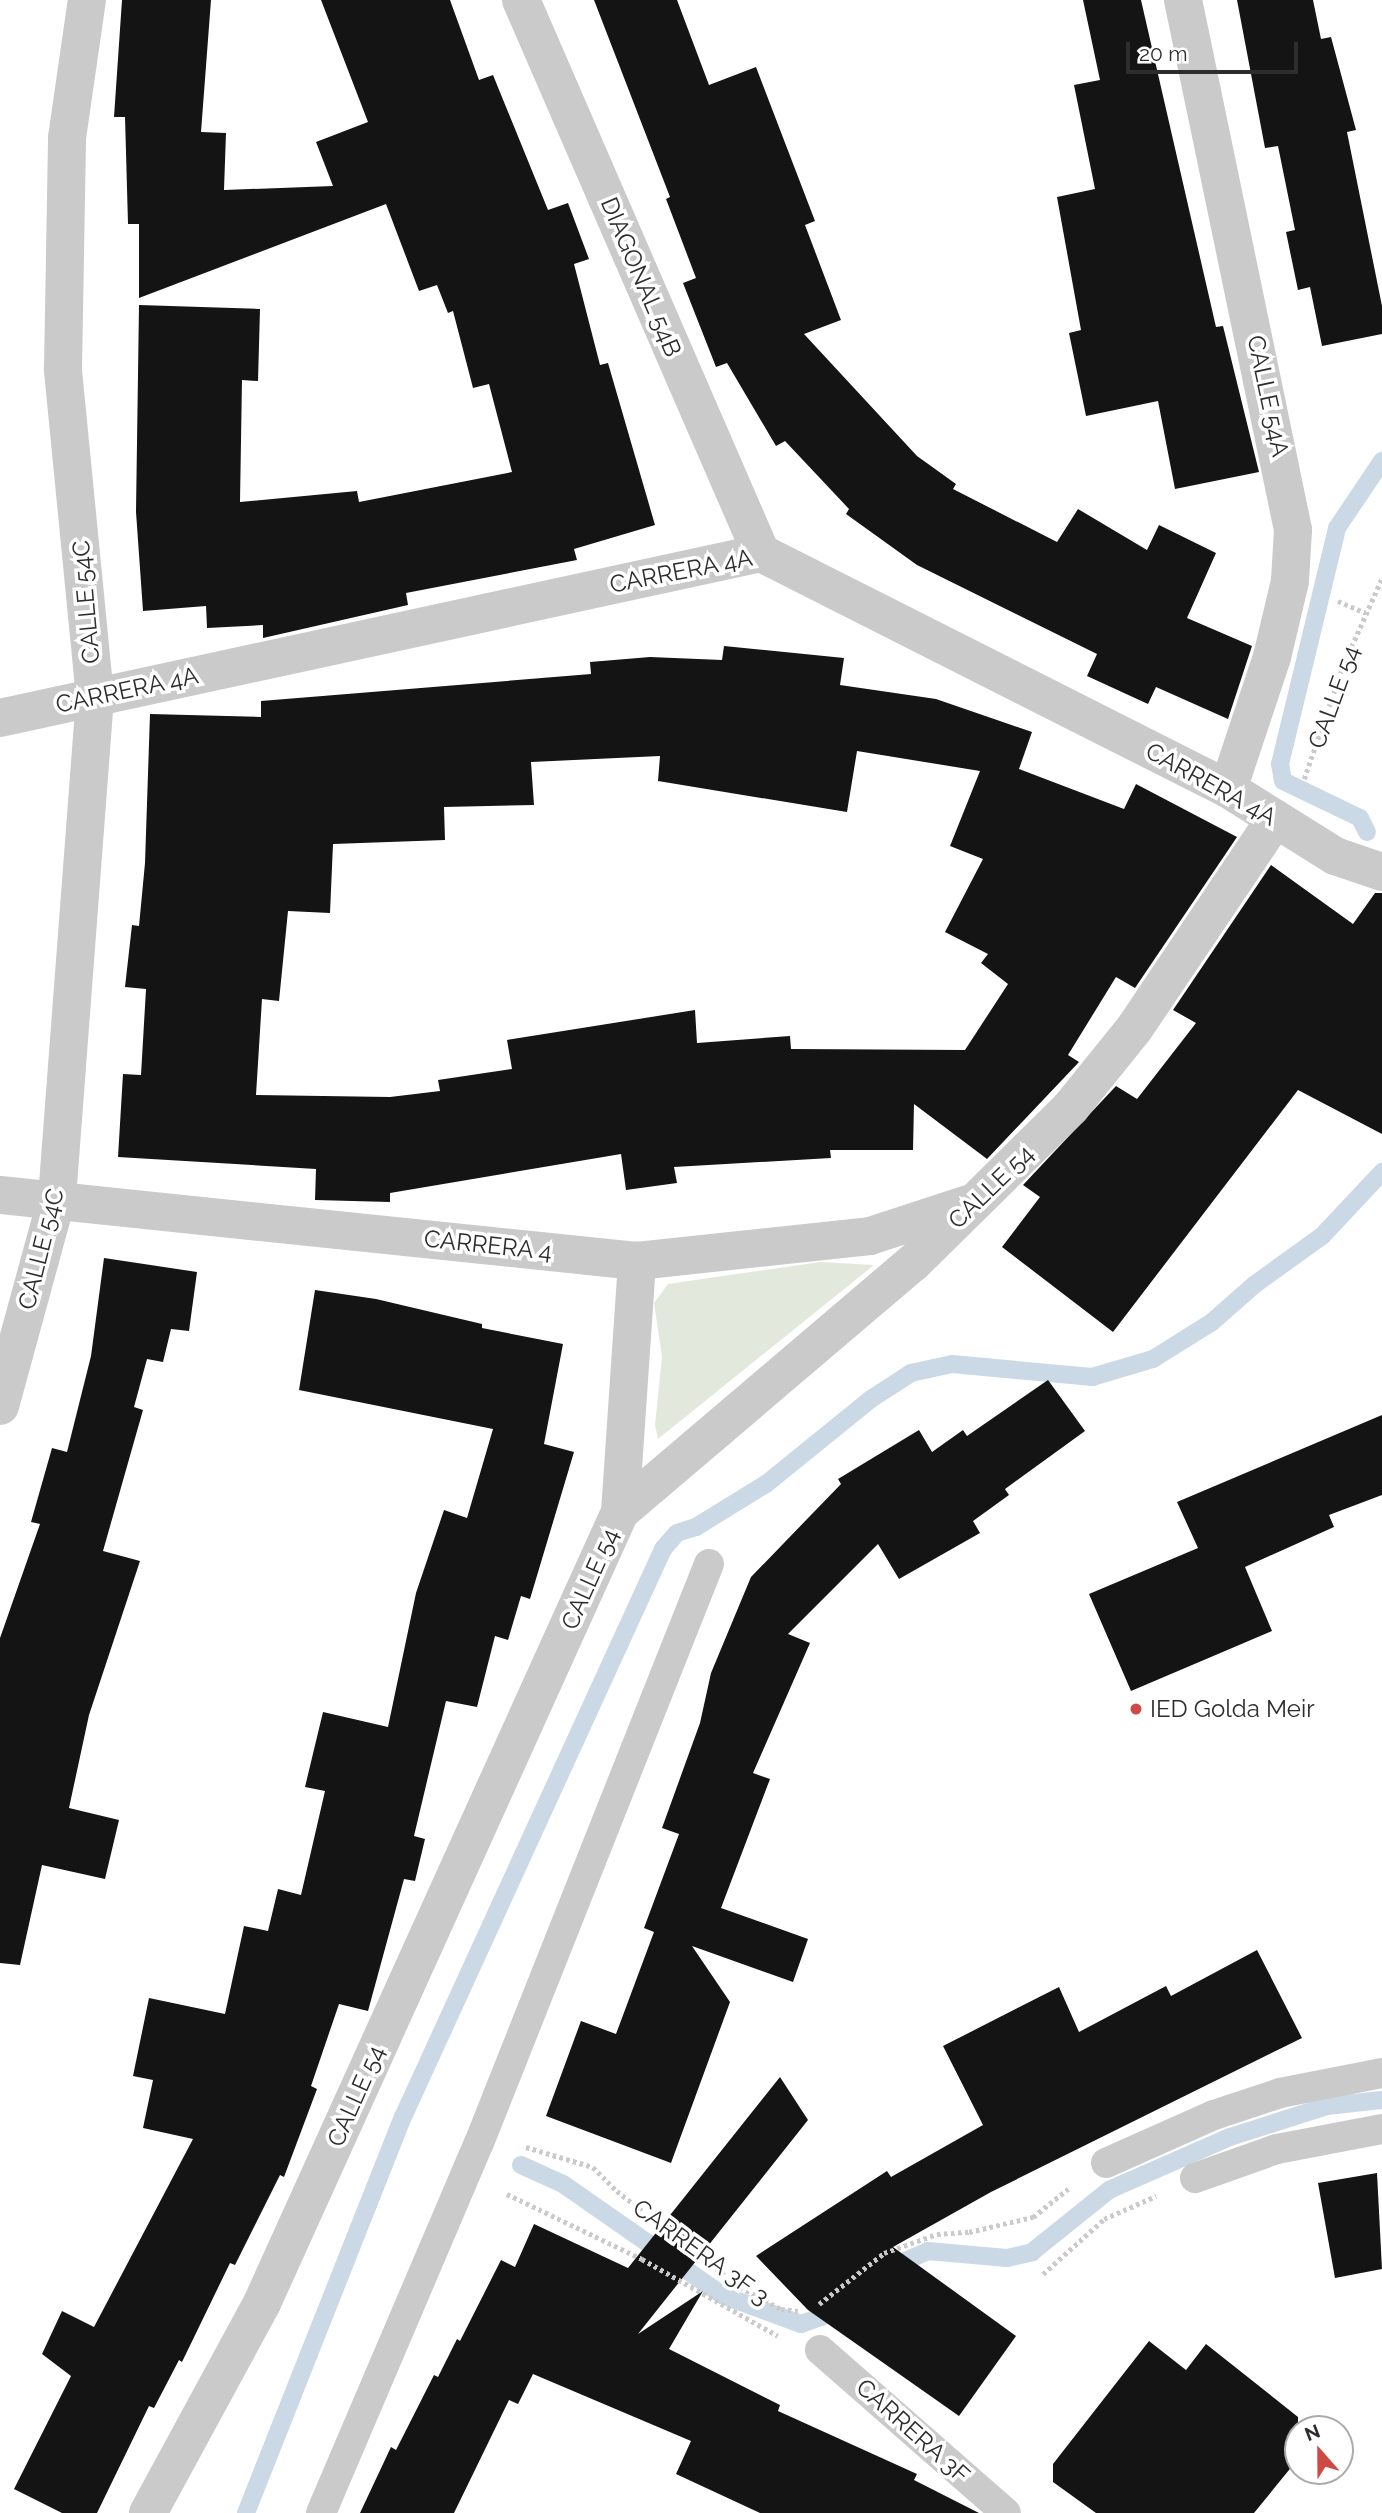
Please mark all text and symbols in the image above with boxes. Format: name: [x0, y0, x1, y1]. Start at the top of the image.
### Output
scale bar: [1130, 28, 1302, 72]
text: 20 m: [1139, 41, 1187, 66]
street label: DIAGONAL 54B: [594, 193, 688, 361]
street label: CALLE 54A: [1241, 333, 1295, 459]
street label: CALLE 54C: [66, 539, 106, 665]
street label: CARRERA 4A: [607, 543, 755, 599]
street label: CALLE 54: [1302, 642, 1366, 752]
street label: CARRERA 4A: [53, 661, 201, 719]
street label: CARRERA 4A: [1140, 736, 1282, 832]
street label: CALLE 54: [942, 1139, 1040, 1235]
street label: CALLE 54C: [12, 1185, 70, 1313]
street label: CARRERA 4: [422, 1224, 554, 1266]
street label: CALLE 54: [555, 1524, 625, 1634]
place label: IED Golda Meir: [1150, 1695, 1315, 1723]
marker: IED Golda Meir: [1128, 1701, 1144, 1717]
street label: CALLE 54: [321, 2041, 391, 2151]
street label: CARRERA 3F 3: [627, 2193, 775, 2311]
street label: CARRERA 3F: [850, 2372, 976, 2490]
north arrow: [1284, 2415, 1354, 2485]
text: N: [1301, 2419, 1323, 2445]

